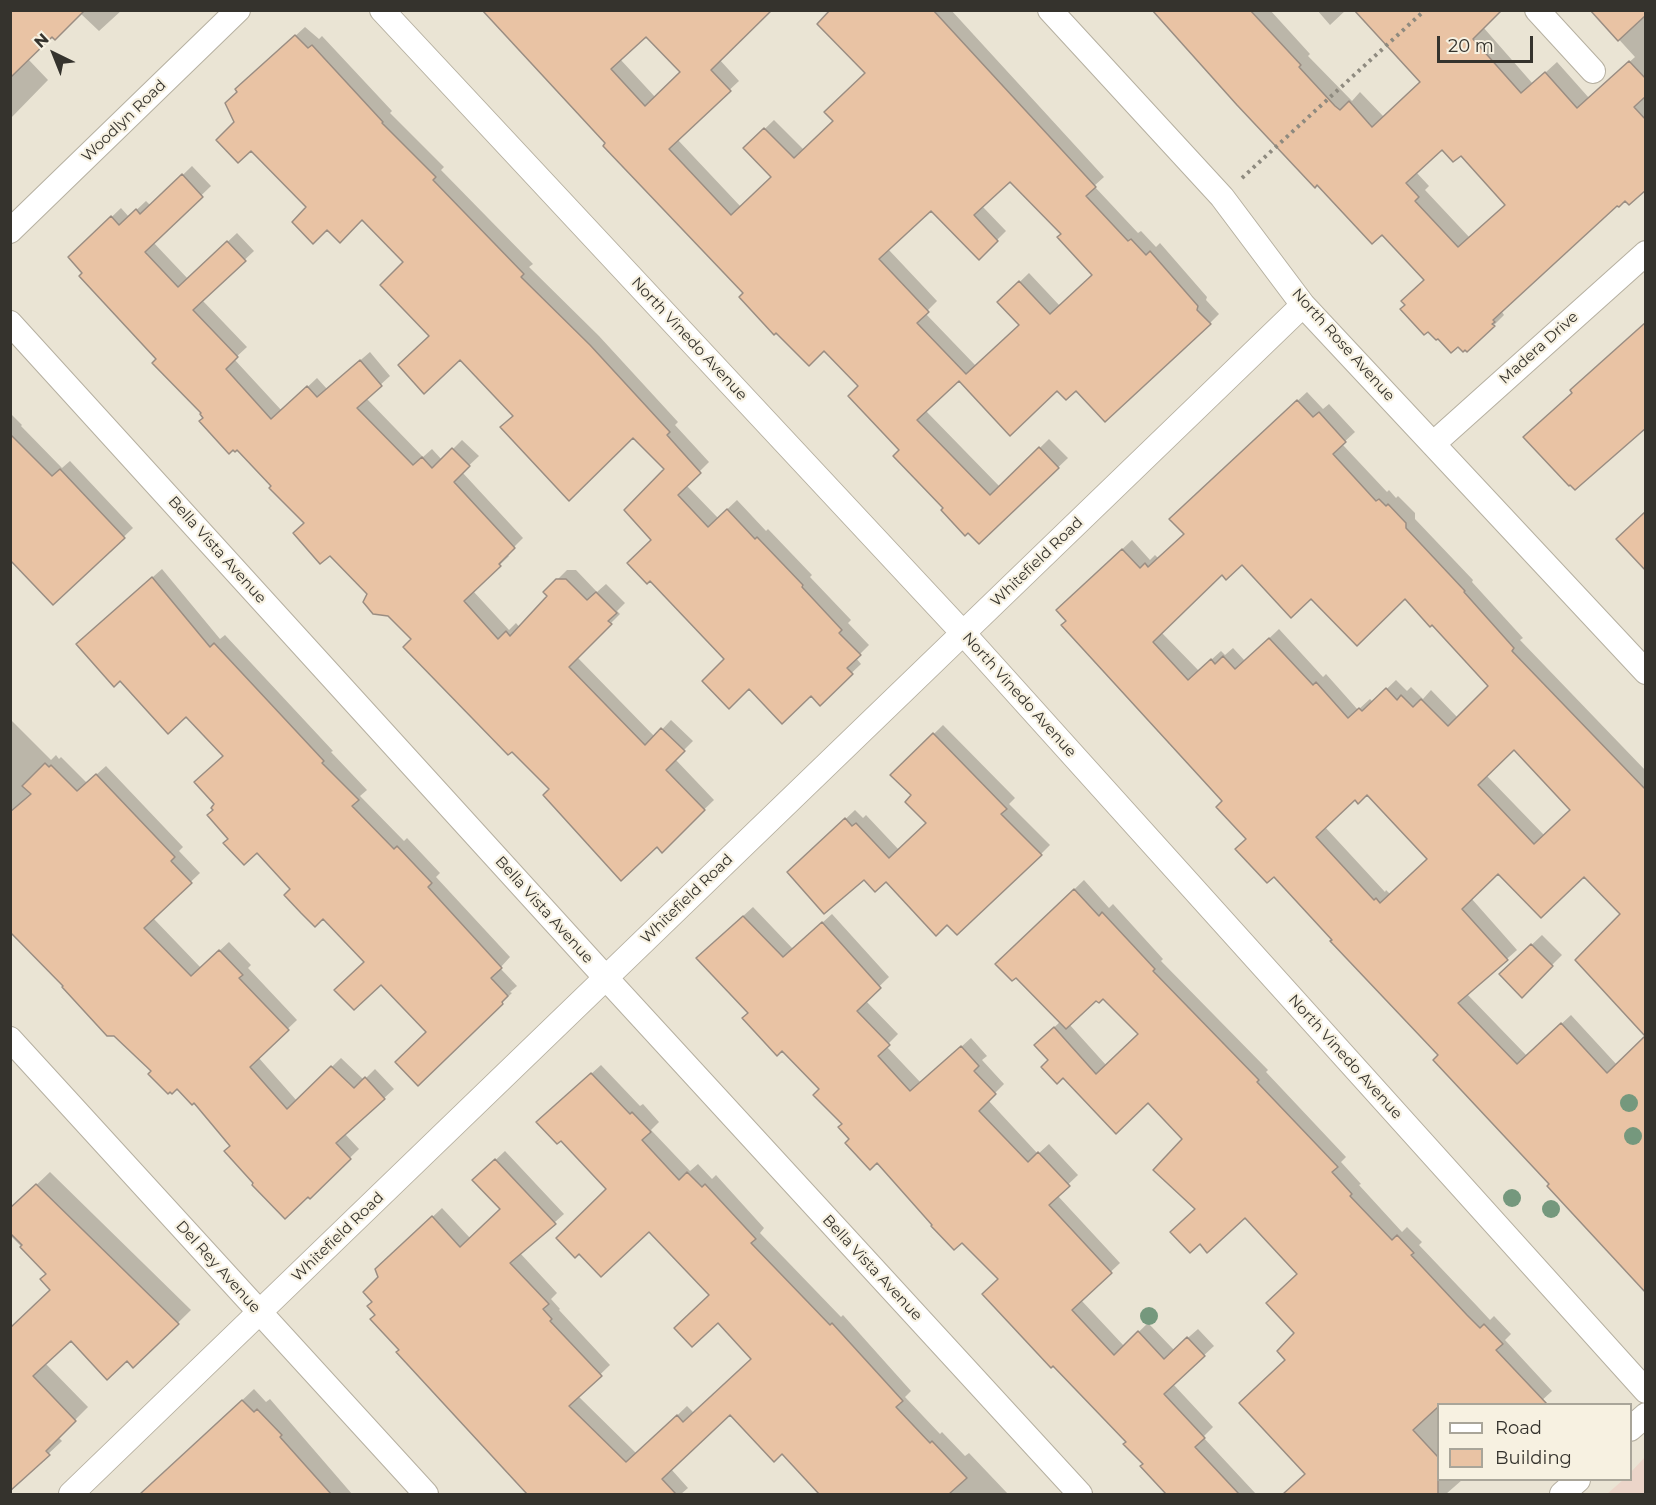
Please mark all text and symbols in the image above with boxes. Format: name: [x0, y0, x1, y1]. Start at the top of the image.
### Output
north arrow: [24, 24, 84, 84]
scale bar: [1440, 24, 1536, 62]
text: N: [30, 29, 53, 52]
text: 20 m: [1448, 35, 1494, 57]
street label: Woodlyn Road: [78, 76, 170, 166]
street label: North Vinedo Avenue: [627, 274, 751, 404]
street label: North Rose Avenue: [1288, 285, 1398, 405]
street label: Madera Drive: [1496, 308, 1582, 388]
street label: Bella Vista Avenue: [164, 493, 270, 607]
street label: Whitefield Road: [987, 514, 1087, 610]
street label: North Vinedo Avenue: [958, 629, 1080, 761]
street label: Whitefield Road: [637, 851, 737, 947]
street label: Bella Vista Avenue: [491, 853, 597, 967]
street label: North Vinedo Avenue: [1284, 991, 1406, 1123]
street label: Whitefield Road: [288, 1189, 388, 1285]
street label: Bella Vista Avenue: [818, 1211, 926, 1325]
street label: Del Rey Avenue: [172, 1217, 264, 1317]
legend: [1437, 1403, 1632, 1481]
text: Road: [1495, 1417, 1542, 1439]
text: Building: [1495, 1447, 1572, 1469]

